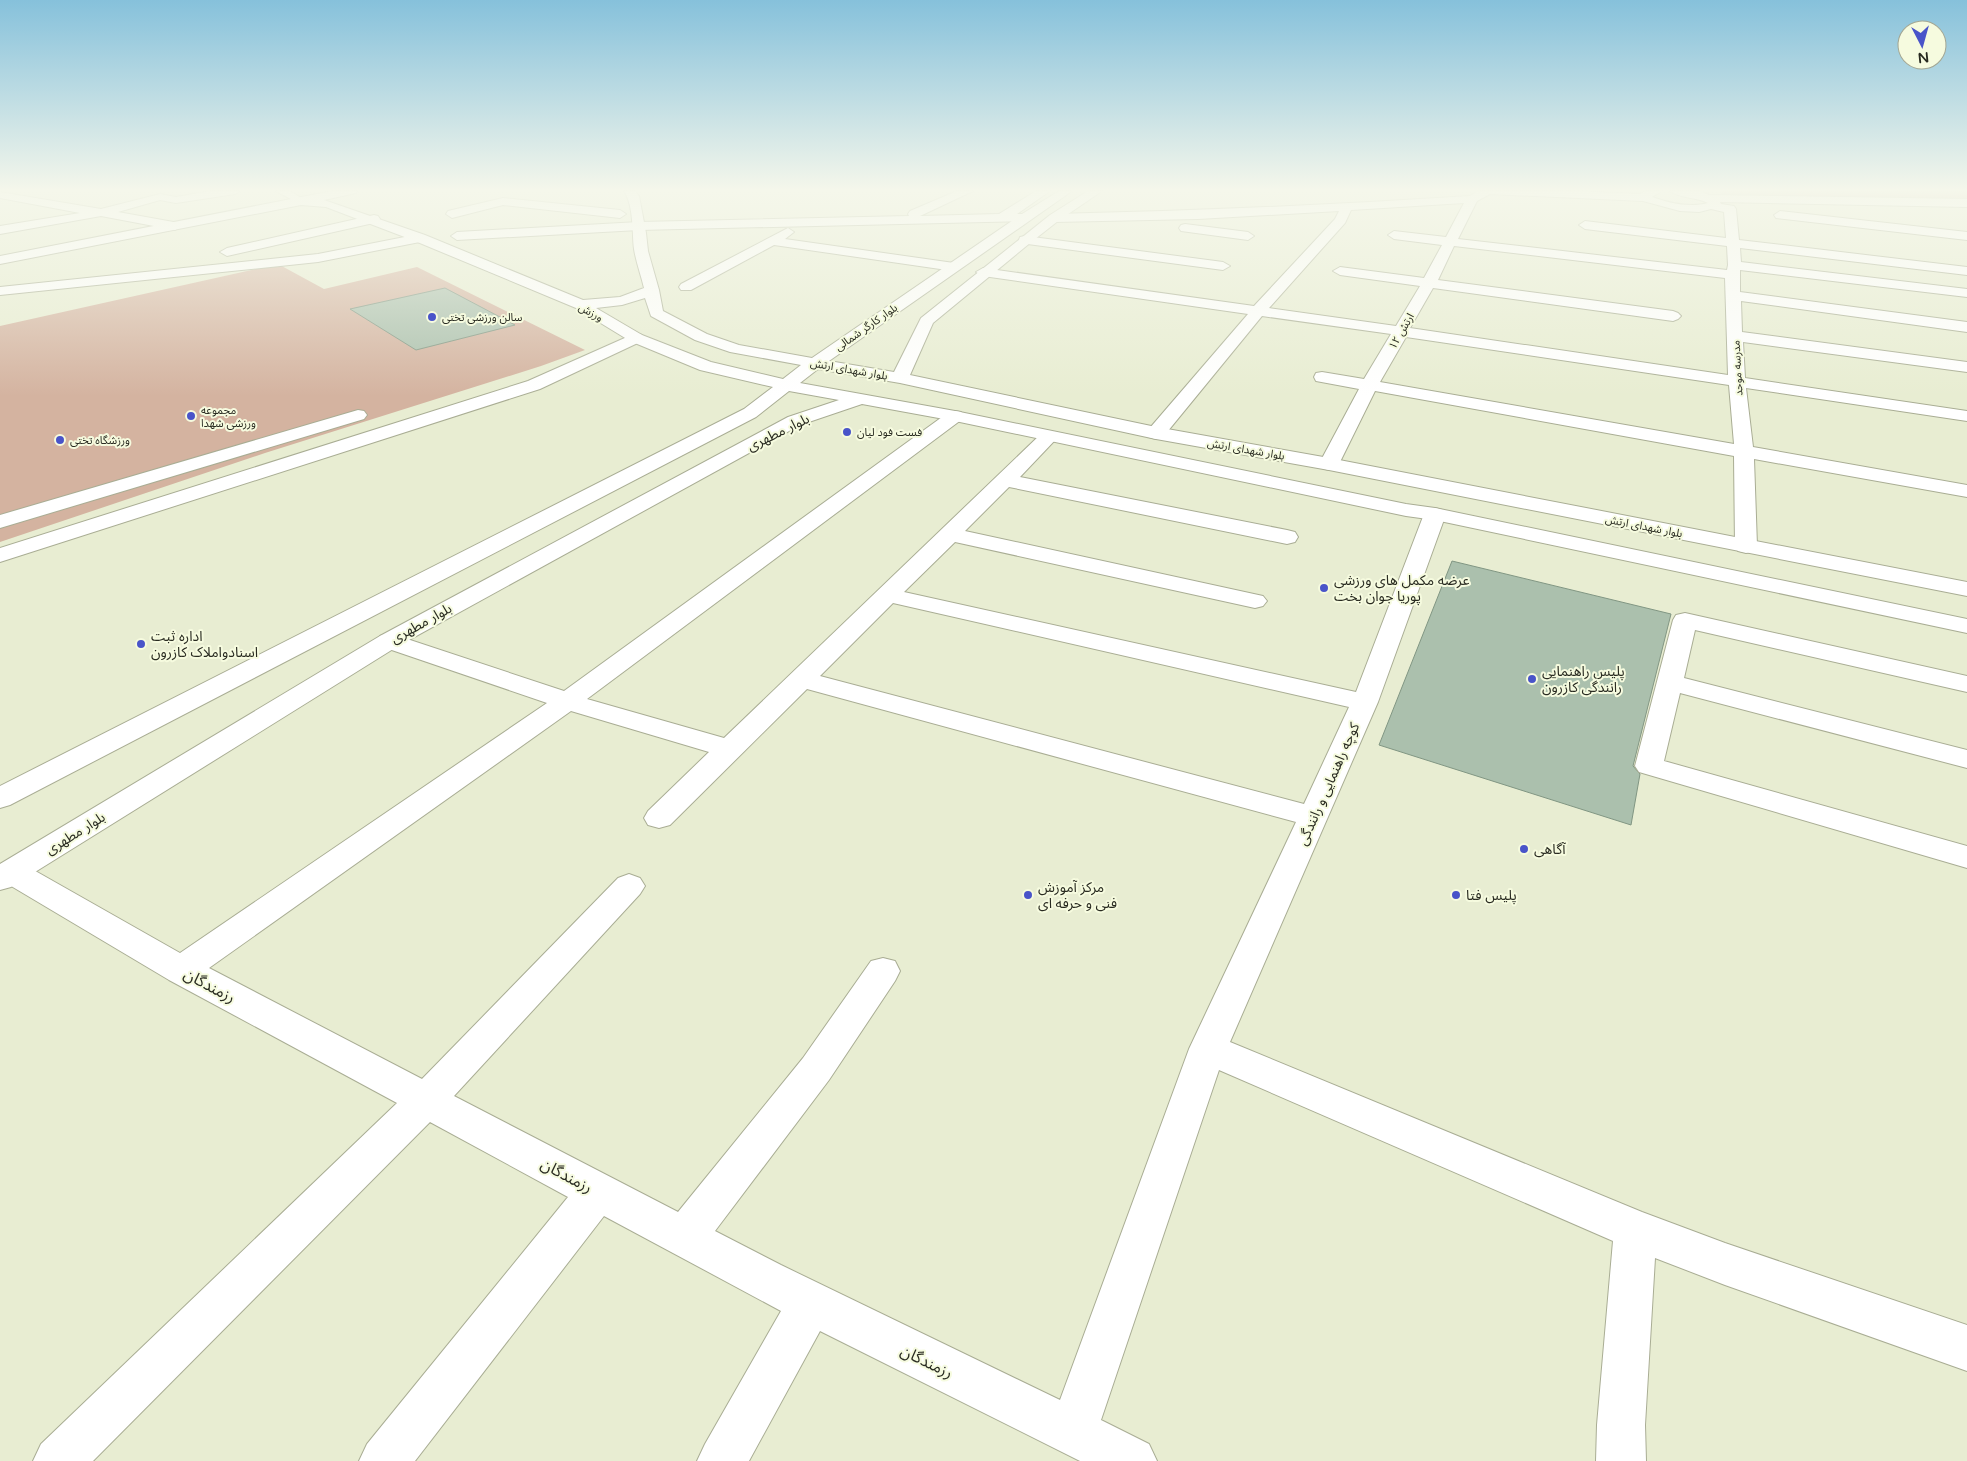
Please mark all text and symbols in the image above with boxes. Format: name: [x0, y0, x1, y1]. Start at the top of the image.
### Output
north arrow: [1897, 20, 1947, 70]
text: N: [1917, 48, 1930, 66]
street label: ورزش: [576, 300, 605, 324]
street label: بلوار کارگر شمالی: [833, 301, 900, 354]
marker: سالن ورزشی تختی: [426, 311, 438, 323]
place label: سالن ورزشی تختی: [442, 311, 523, 324]
street label: ارتش ۱۲: [1386, 311, 1417, 351]
street label: مدرسه موحد: [1730, 340, 1745, 396]
street label: بلوار شهدای ارتش: [809, 356, 889, 383]
place label: مجموعه ورزشی شهدا: [201, 404, 256, 430]
marker: مجموعه ورزشی شهدا: [185, 410, 197, 422]
street label: بلوار مطهری: [744, 410, 812, 455]
marker: فست فود لیان: [841, 426, 853, 438]
place label: فست فود لیان: [857, 426, 922, 439]
marker: ورزشگاه تختی: [54, 434, 66, 446]
place label: ورزشگاه تختی: [70, 434, 130, 447]
street label: بلوار شهدای ارتش: [1206, 436, 1286, 463]
street label: بلوار شهدای ارتش: [1604, 513, 1684, 540]
place label: عرضه مکمل های ورزشی پوریا جوان بخت: [1334, 572, 1469, 606]
marker: عرضه مکمل های ورزشی پوریا جوان بخت: [1318, 582, 1330, 594]
street label: بلوار مطهری: [388, 600, 455, 647]
place label: اداره ثبت اسنادواملاک کازرون: [151, 628, 258, 661]
marker: اداره ثبت اسنادواملاک کازرون: [135, 638, 147, 650]
place label: پلیس راهنمایی رانندگی کازرون: [1542, 663, 1625, 696]
marker: پلیس راهنمایی رانندگی کازرون: [1526, 673, 1538, 685]
street label: کوچه راهنمایی و رانندگی: [1294, 720, 1364, 849]
street label: بلوار مطهری: [42, 808, 108, 858]
place label: آگاهی: [1534, 841, 1566, 858]
marker: آگاهی: [1518, 843, 1530, 855]
place label: مرکز آموزش فنی و حرفه ای: [1038, 879, 1117, 912]
place label: پلیس فتا: [1466, 887, 1517, 905]
marker: مرکز آموزش فنی و حرفه ای: [1022, 889, 1034, 901]
marker: پلیس فتا: [1450, 889, 1462, 901]
street label: رزمندگان: [180, 964, 239, 1008]
street label: رزمندگان: [537, 1154, 596, 1198]
street label: رزمندگان: [897, 1341, 956, 1383]

